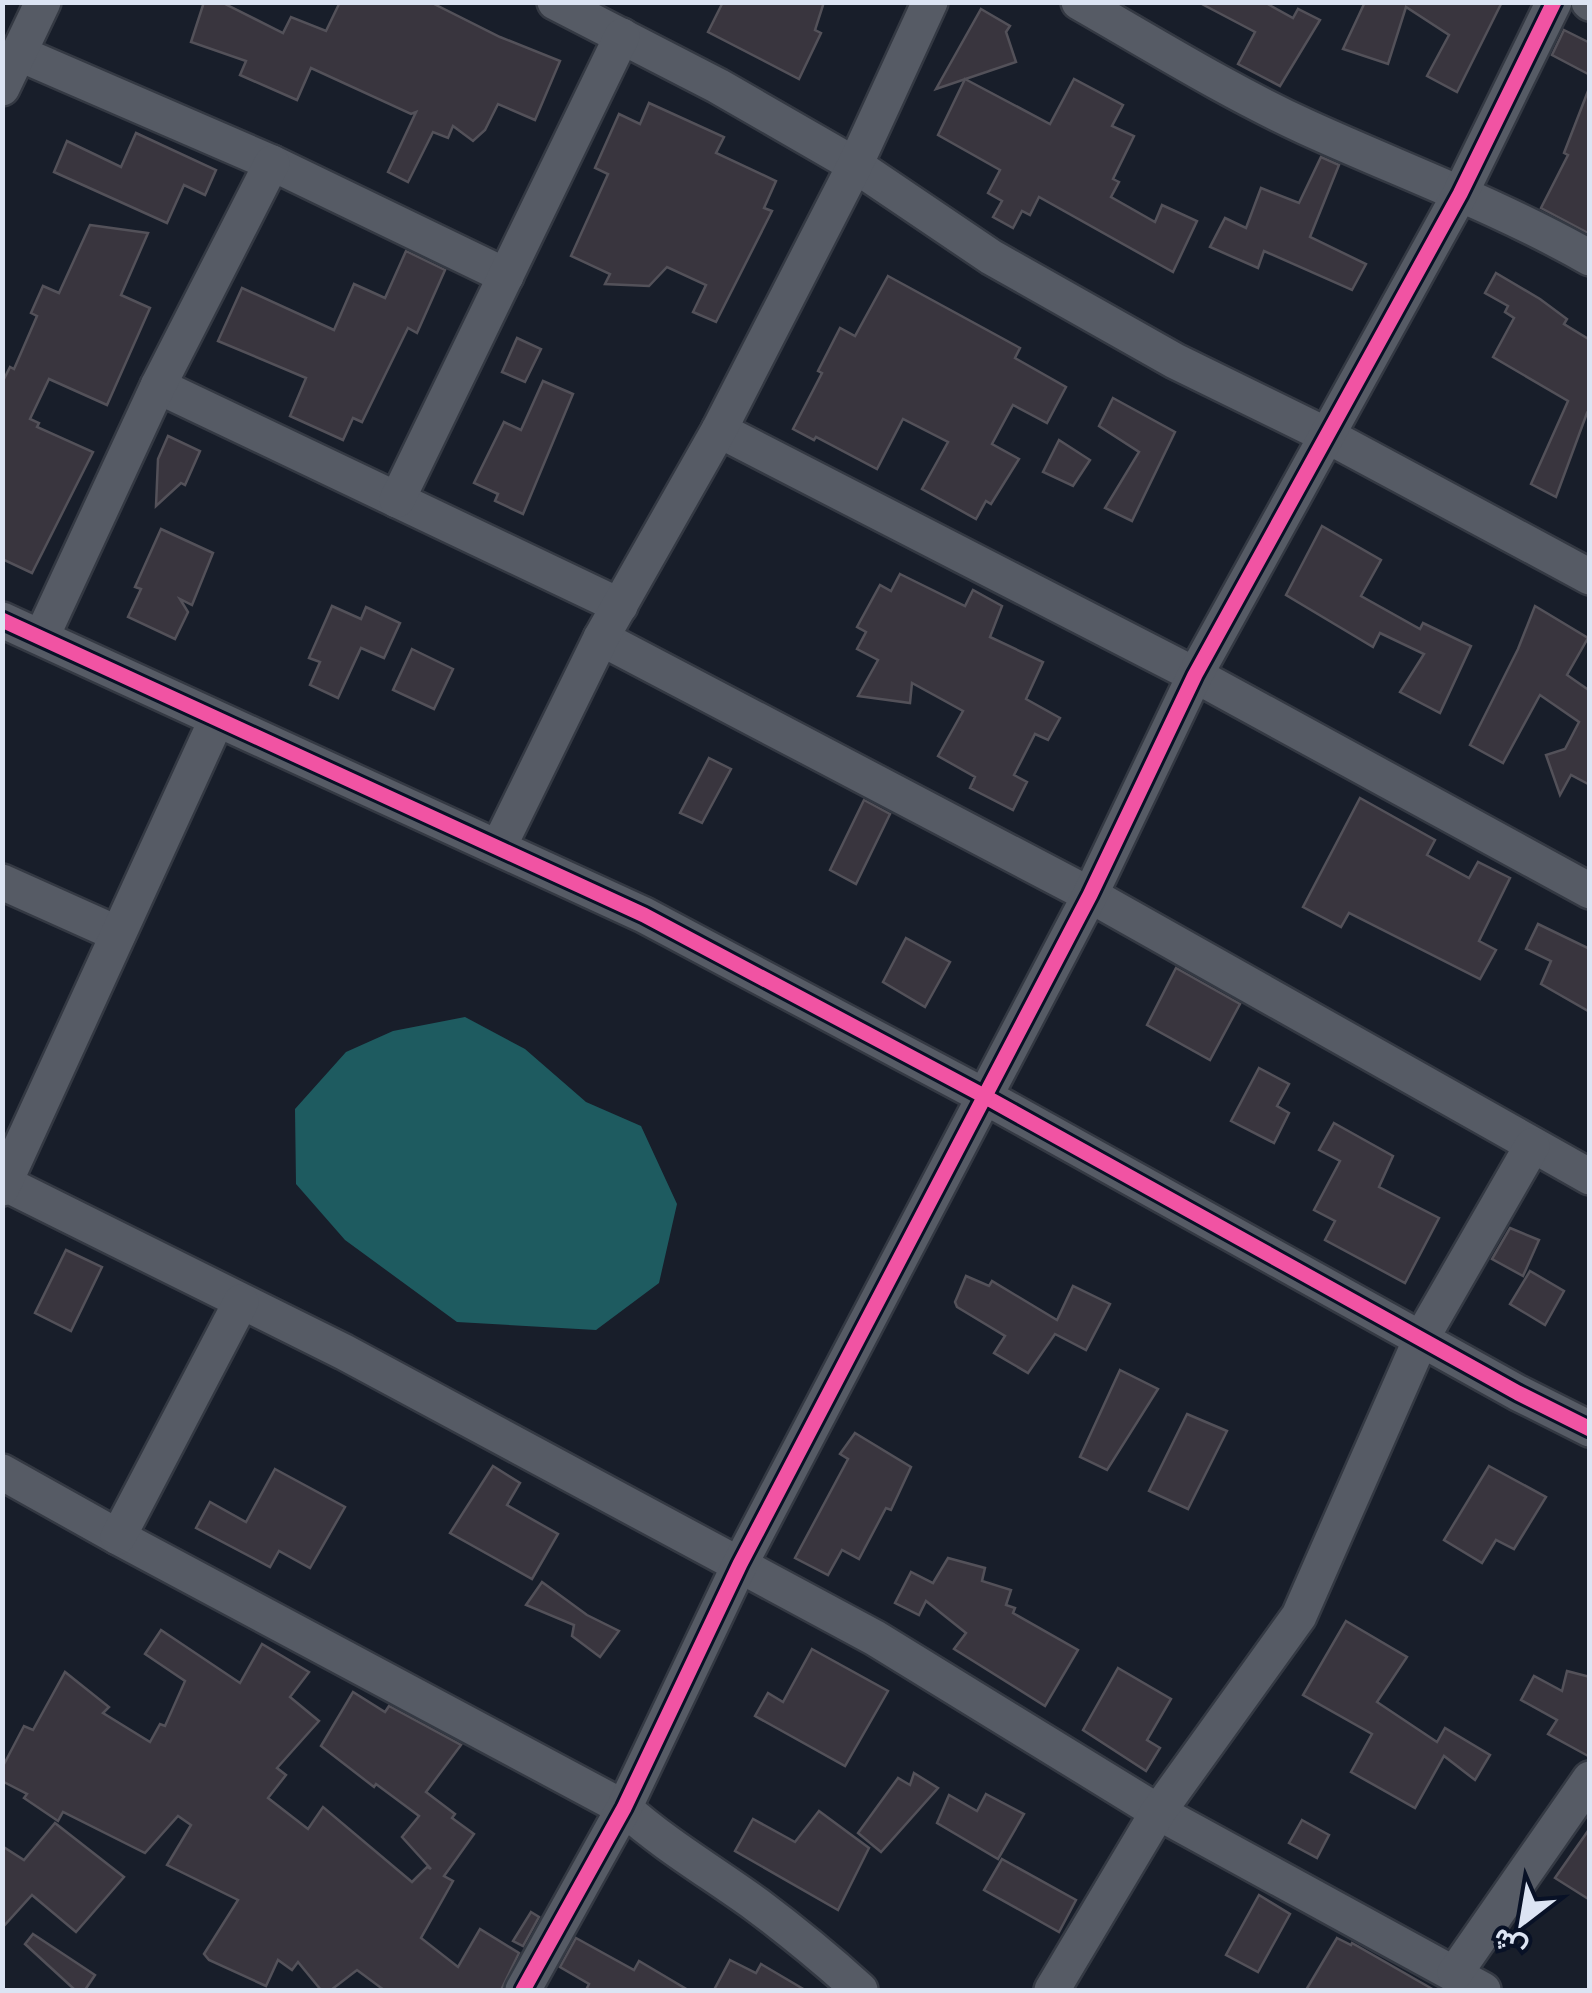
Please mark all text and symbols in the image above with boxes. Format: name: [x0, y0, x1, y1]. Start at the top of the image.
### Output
north arrow: [1472, 1873, 1572, 1973]
text: ش: [1485, 1919, 1534, 1969]

